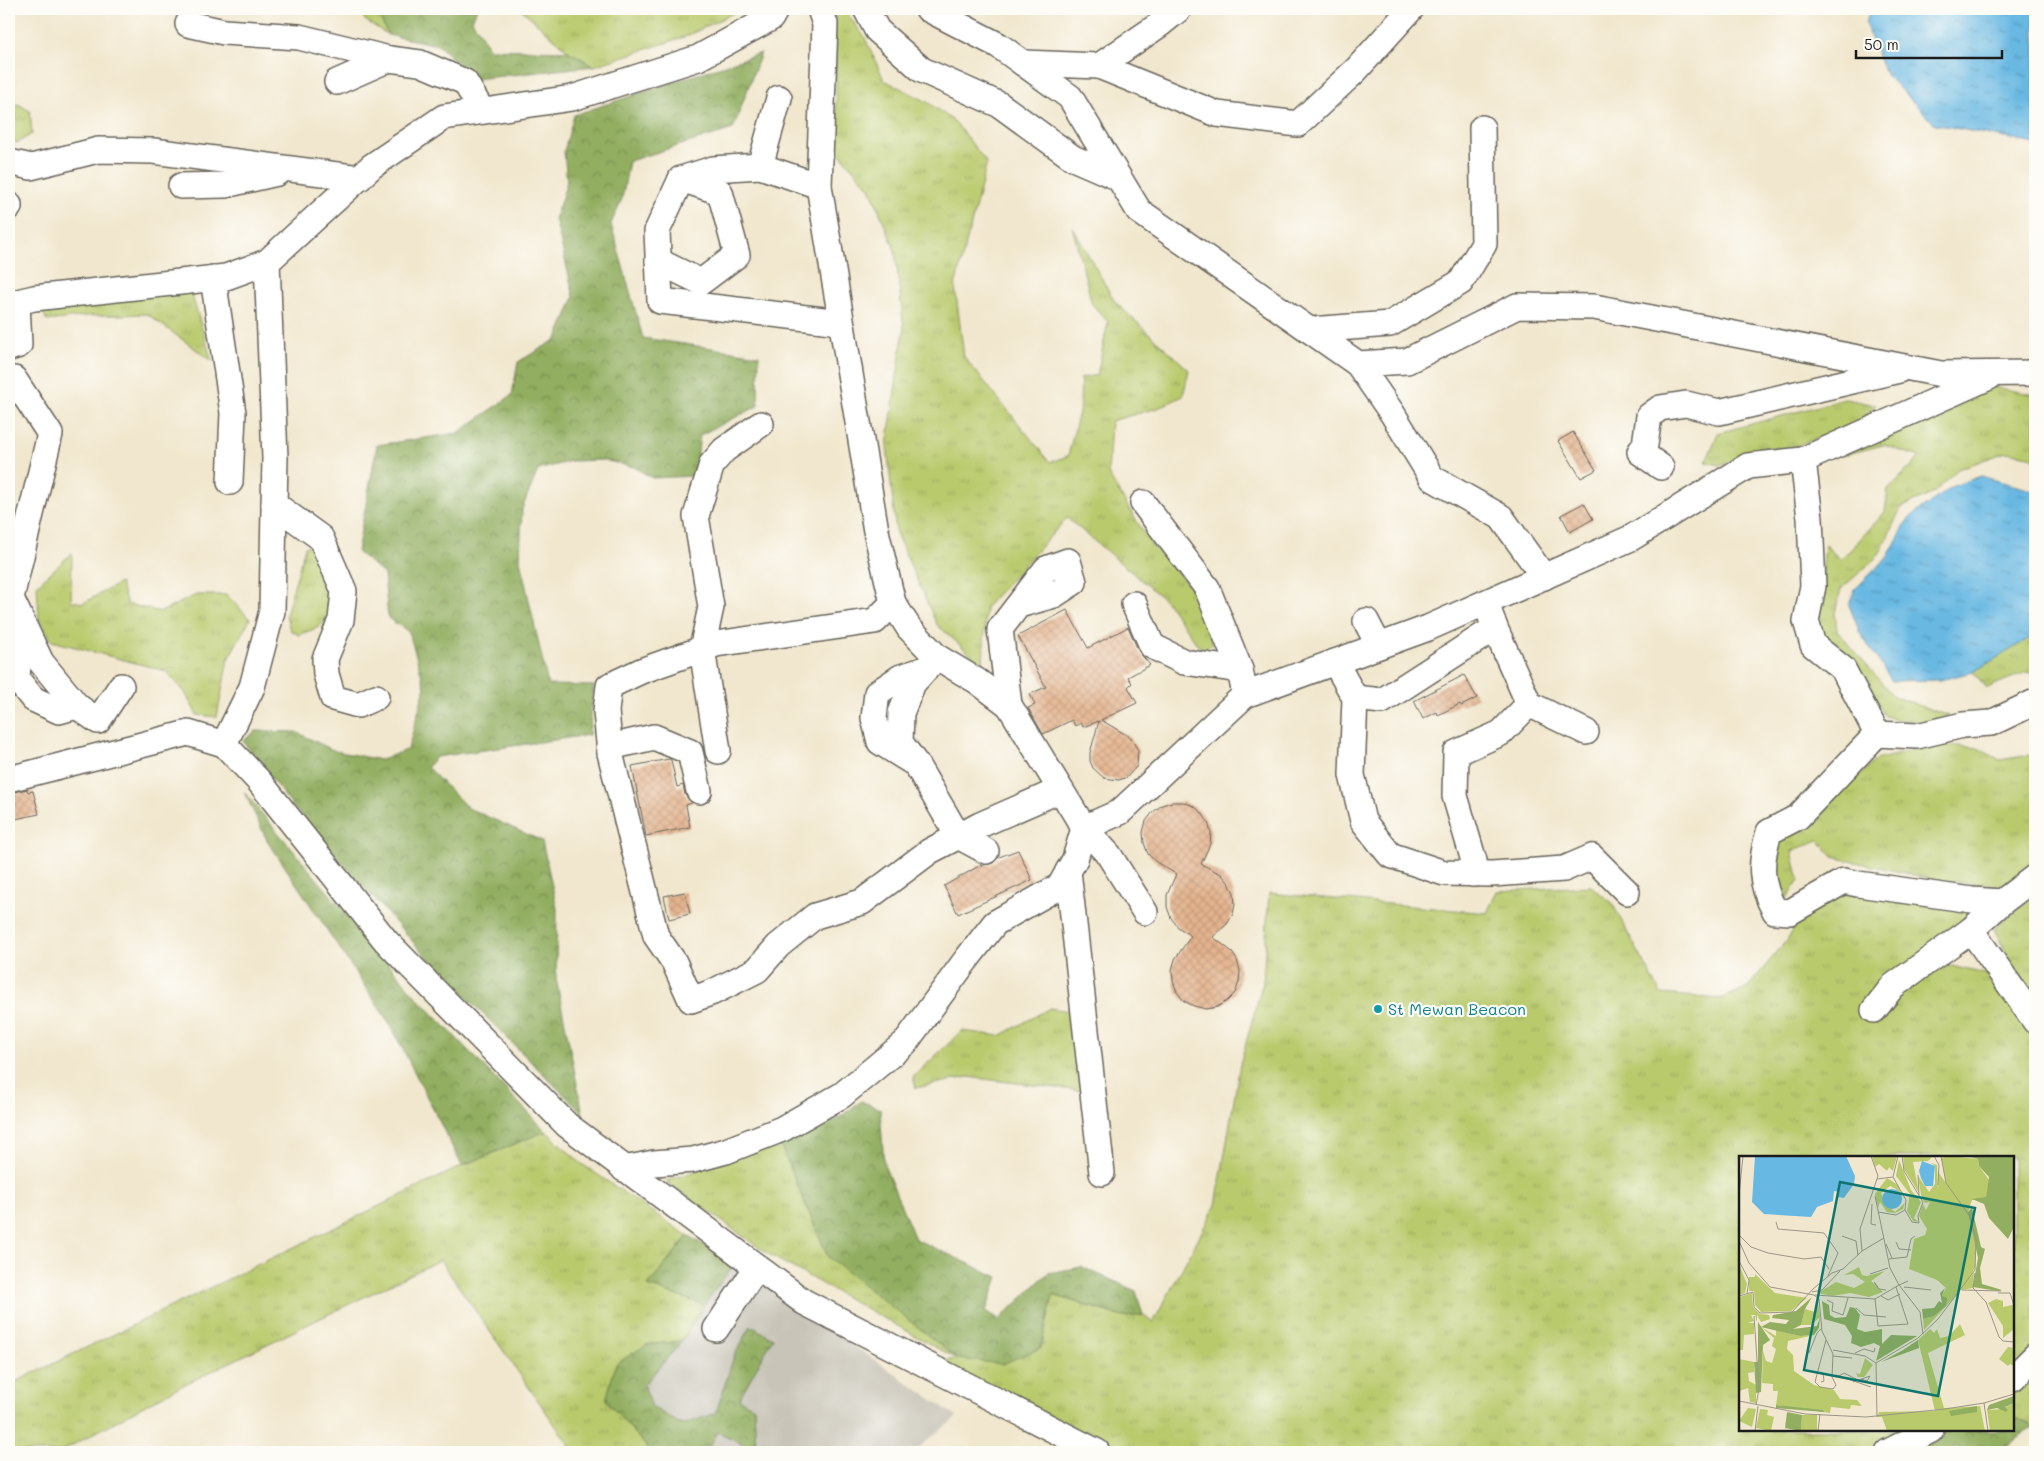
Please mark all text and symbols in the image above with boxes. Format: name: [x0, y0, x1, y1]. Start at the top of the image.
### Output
scale bar: [1856, 28, 2003, 60]
text: 50 m: [1864, 34, 1899, 54]
place label: St Mewan Beacon: [1388, 998, 1526, 1019]
marker: St Mewan Beacon: [1372, 1003, 1384, 1015]
inset map: [1739, 1156, 2014, 1431]

